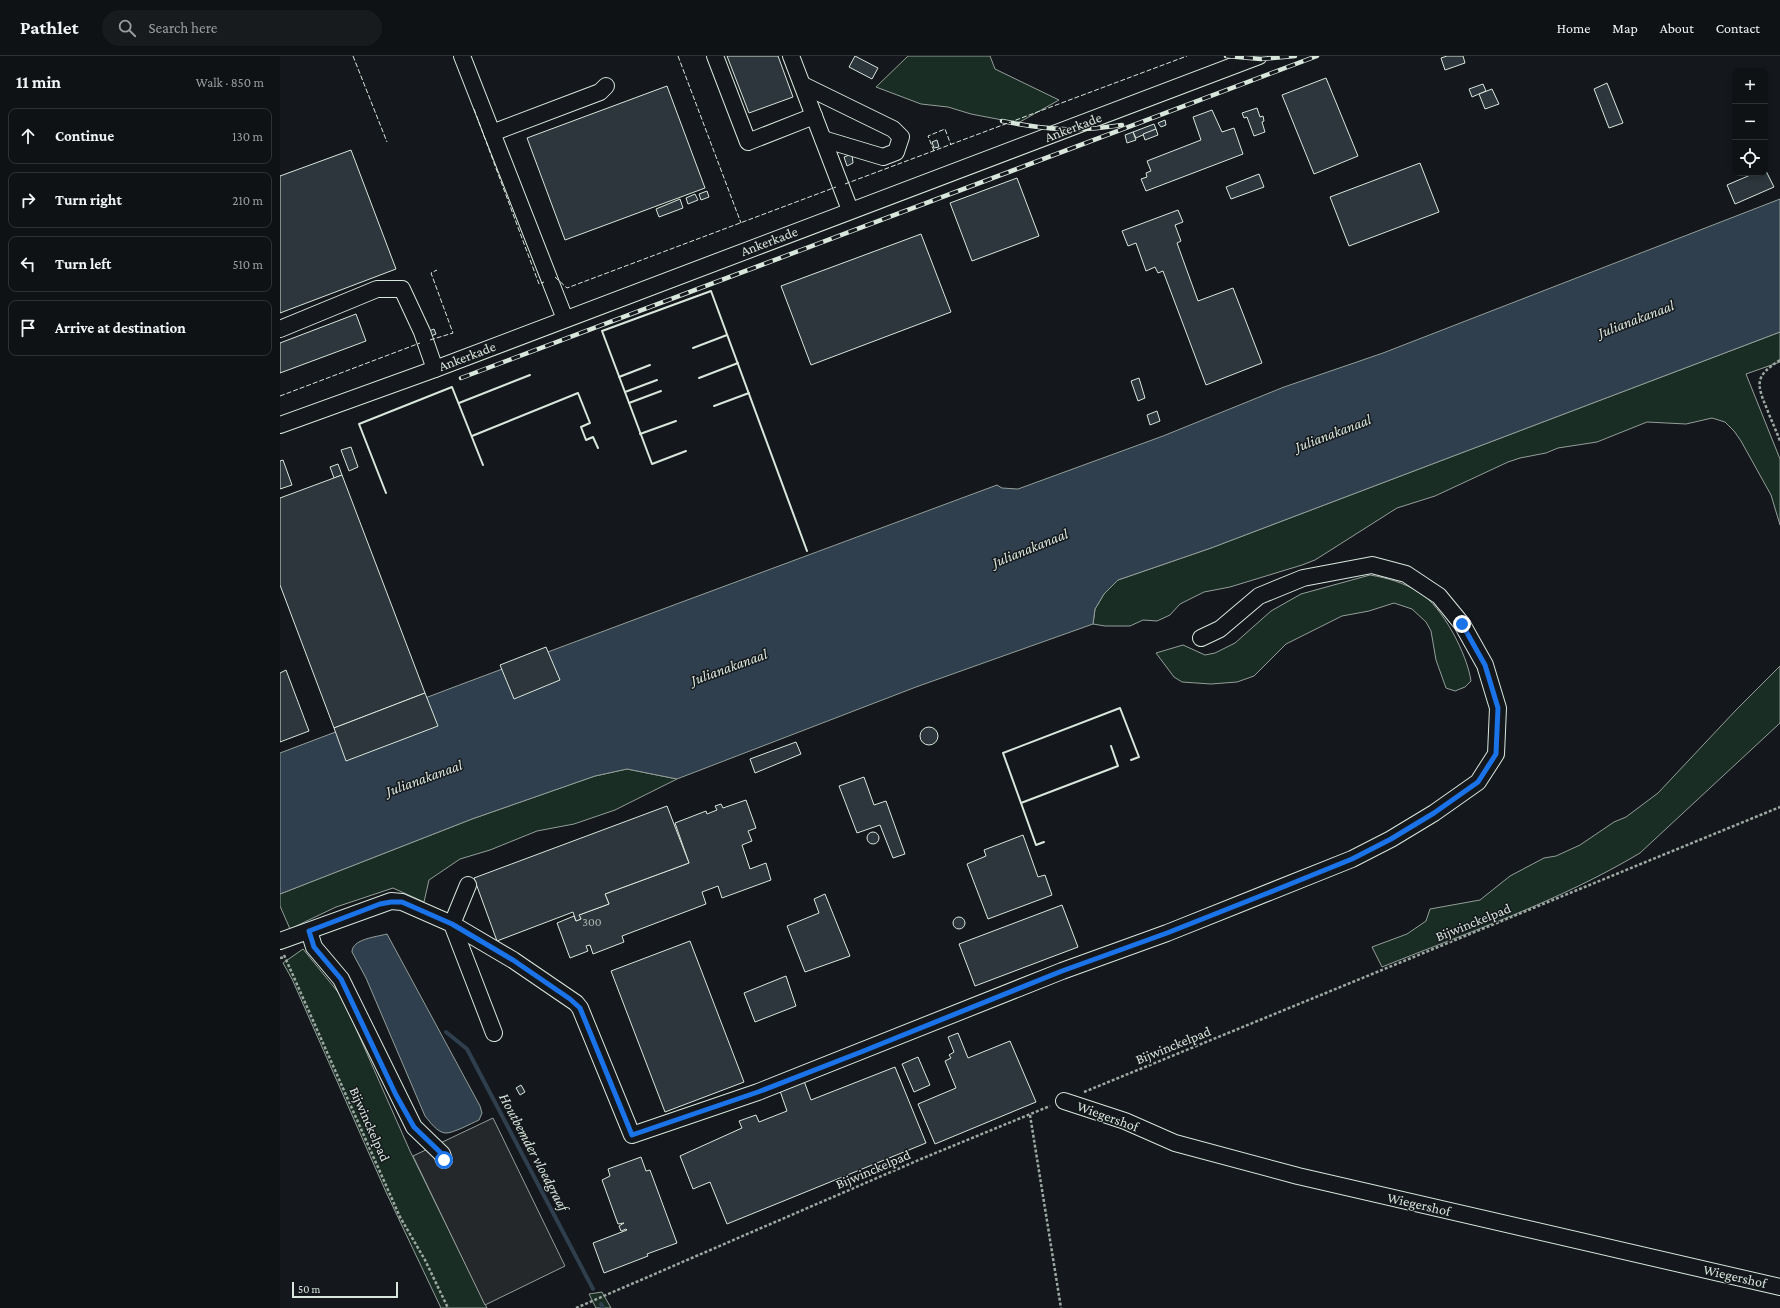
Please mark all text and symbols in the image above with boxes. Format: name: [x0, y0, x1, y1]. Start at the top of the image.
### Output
search box: [102, 10, 382, 46]
text: Pathlet: [20, 17, 78, 38]
icon: search: [116, 17, 138, 39]
text: Search here: [148, 20, 217, 36]
text: Home: [1557, 20, 1590, 36]
text: Map: [1612, 20, 1638, 36]
text: About: [1660, 20, 1694, 36]
text: Contact: [1716, 20, 1760, 36]
map controls: [1732, 68, 1768, 176]
button: +: [1732, 68, 1768, 104]
text: 11 min: [16, 73, 61, 92]
text: Walk · 850 m: [196, 75, 264, 90]
button: −: [1732, 104, 1768, 140]
street label: Ankerkade: [1042, 109, 1104, 145]
icon: ahead: [17, 125, 39, 147]
text: Continue: [55, 128, 114, 144]
text: 130 m: [232, 129, 263, 144]
button: locate: [1732, 140, 1768, 176]
icon: right: [17, 189, 39, 211]
text: Turn right: [55, 192, 122, 208]
text: 210 m: [232, 193, 263, 208]
street label: Ankerkade: [738, 223, 800, 259]
icon: left: [17, 253, 39, 275]
text: Turn left: [55, 256, 111, 272]
text: 510 m: [232, 257, 263, 272]
water label: Julianakanaal: [1593, 297, 1677, 343]
icon: arrive: [17, 317, 39, 339]
text: Arrive at destination: [55, 320, 186, 336]
street label: Ankerkade: [436, 338, 498, 374]
water label: Julianakanaal: [1290, 411, 1374, 457]
water label: Julianakanaal: [987, 525, 1071, 573]
route end: [1453, 615, 1471, 633]
water label: Julianakanaal: [686, 646, 770, 690]
water label: Julianakanaal: [381, 757, 465, 801]
street label: Bijwinckelpad: [1433, 899, 1514, 945]
house number: 300: [582, 915, 602, 929]
street label: Bijwinckelpad: [1133, 1022, 1214, 1068]
street label: Bijwinckelpad: [346, 1084, 394, 1165]
water label: Houtbemder vloedgraaf: [495, 1090, 573, 1216]
street label: Wiegershof: [1075, 1097, 1142, 1135]
street label: Bijwinckelpad: [833, 1146, 914, 1193]
route start: [435, 1151, 453, 1169]
street label: Wiegershof: [1386, 1189, 1453, 1219]
street label: Wiegershof: [1702, 1261, 1769, 1291]
scale bar: [292, 1280, 398, 1299]
text: 50 m: [298, 1283, 320, 1295]

